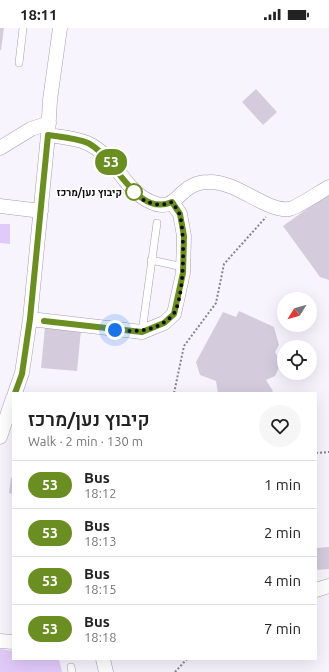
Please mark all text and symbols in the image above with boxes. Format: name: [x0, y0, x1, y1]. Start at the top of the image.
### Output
text: 18:11: [20, 6, 58, 23]
line badge: 53: [93, 149, 129, 175]
text: 53: [103, 154, 119, 170]
marker: קיבוץ נען/מרכז: [125, 183, 143, 201]
place label: קיבוץ נען/מרכז: [57, 187, 122, 198]
north arrow: [277, 292, 317, 332]
map controls: [277, 292, 317, 380]
your location: [105, 320, 125, 340]
button: locate: [277, 340, 317, 380]
button: heart: [259, 405, 301, 447]
text: קיבוץ נען/מרכז: [28, 408, 150, 430]
text: Walk · 2 min · 130 m: [28, 434, 143, 448]
text: Bus: [84, 469, 110, 486]
text: 1 min: [264, 476, 301, 493]
text: 53: [42, 477, 58, 493]
text: 18:12: [84, 486, 117, 500]
text: Bus: [84, 517, 110, 534]
text: 2 min: [264, 524, 301, 541]
text: 53: [42, 525, 58, 541]
text: 18:13: [84, 534, 117, 548]
text: Bus: [84, 565, 110, 582]
text: 4 min: [264, 572, 301, 589]
text: 53: [42, 573, 58, 589]
text: 18:15: [84, 582, 117, 596]
text: Bus: [84, 613, 110, 630]
text: 7 min: [264, 620, 301, 637]
text: 53: [42, 621, 58, 637]
text: 18:18: [84, 630, 117, 644]

